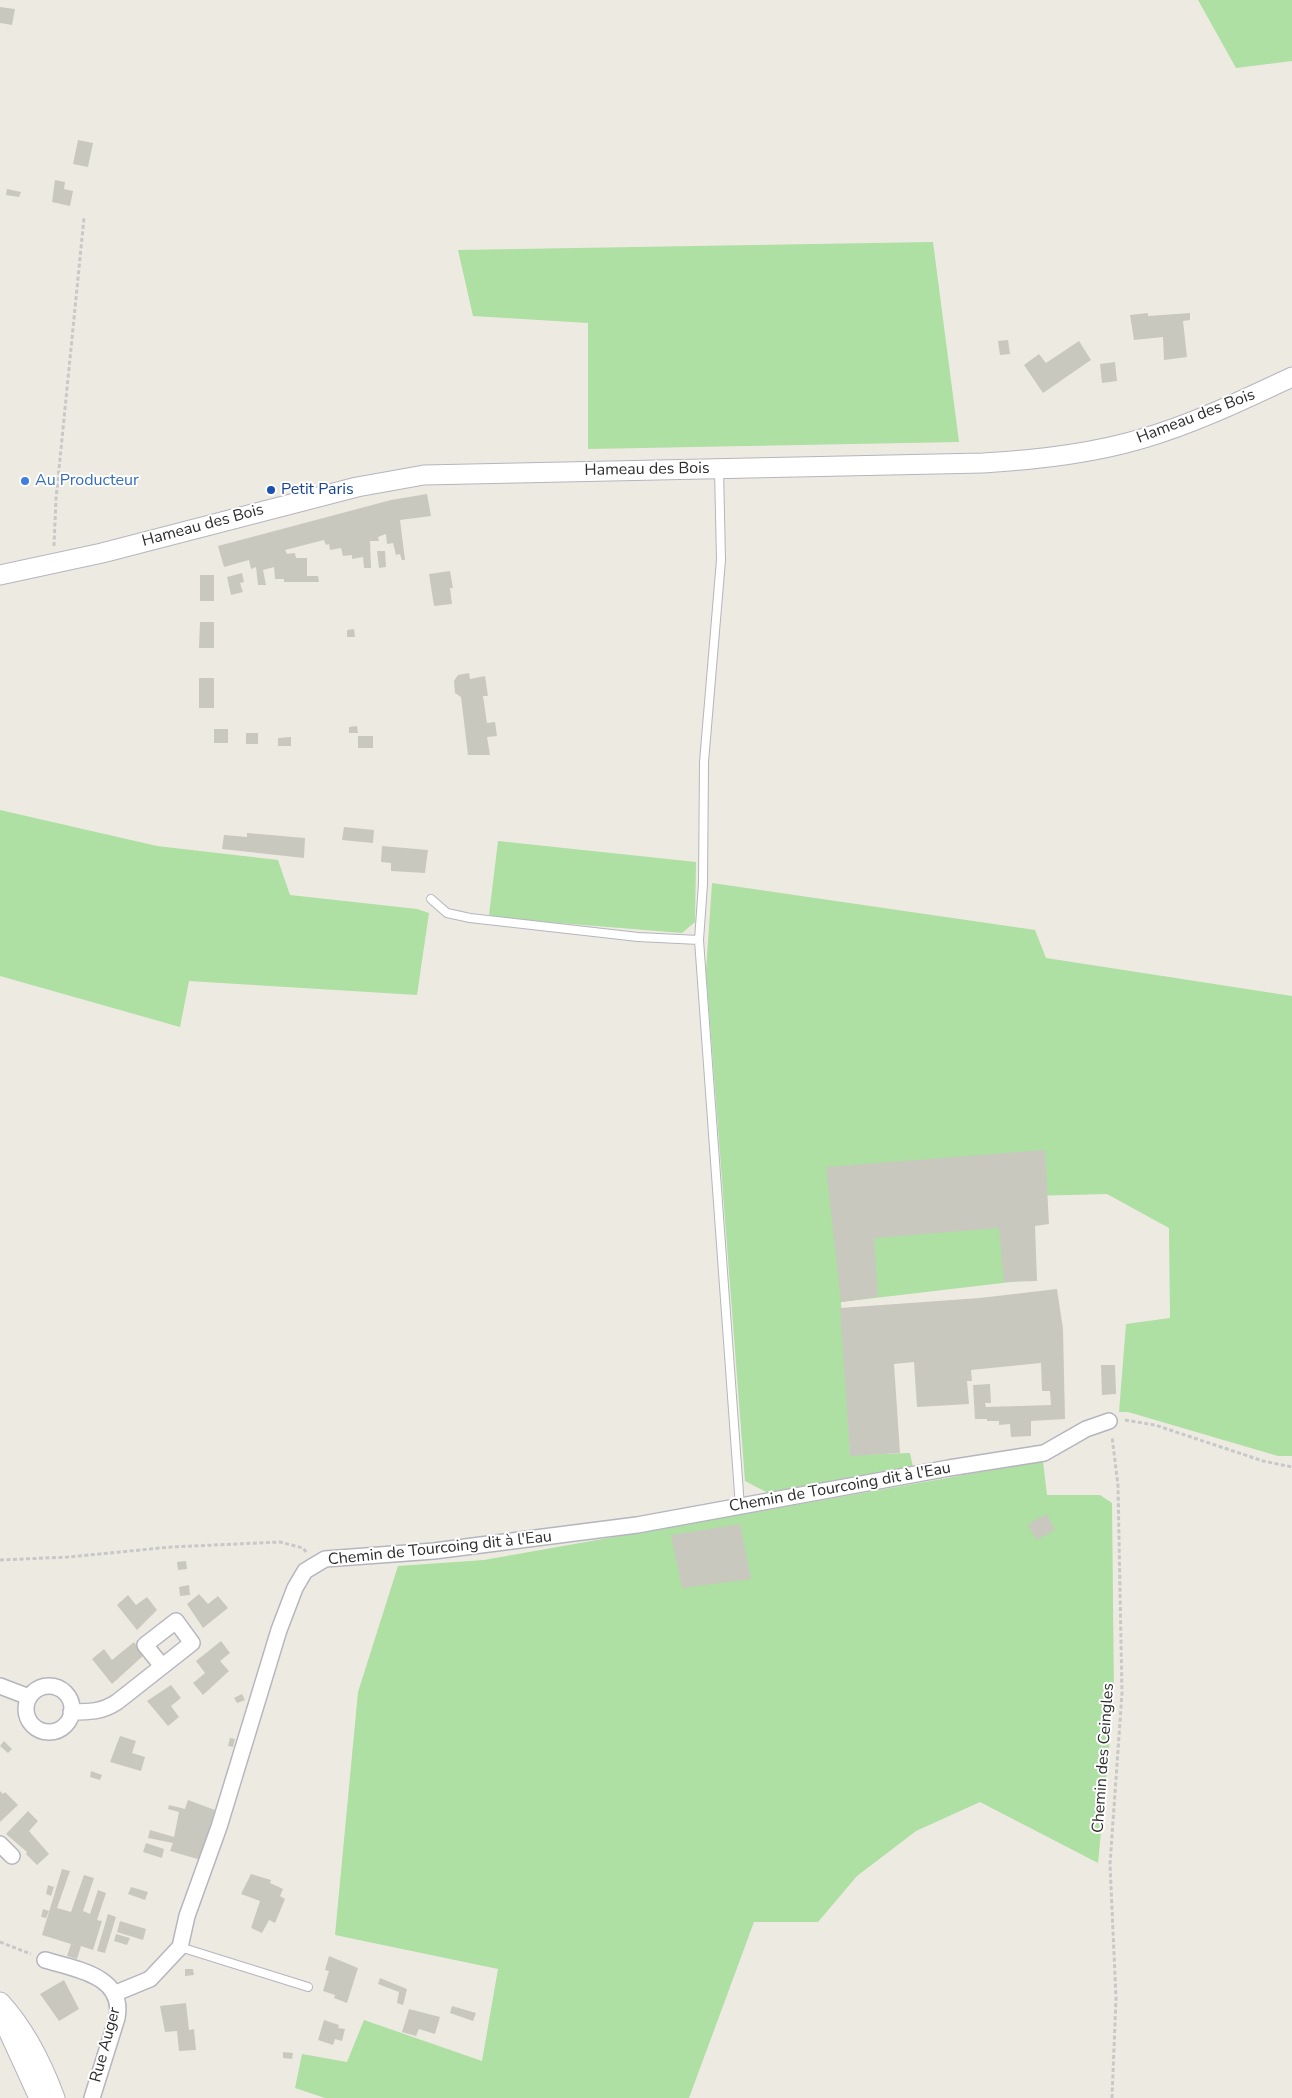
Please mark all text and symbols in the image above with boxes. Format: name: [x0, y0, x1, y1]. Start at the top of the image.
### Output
street label: Hameau des Bois: [1134, 386, 1258, 448]
street label: Hameau des Bois: [584, 459, 710, 481]
place label: Au Producteur: [35, 471, 139, 491]
marker: Au Producteur: [19, 475, 31, 487]
place label: Petit Paris: [281, 480, 354, 500]
marker: Petit Paris: [265, 484, 277, 496]
street label: Hameau des Bois: [140, 501, 266, 551]
street label: Chemin de Tourcoing dit à l'Eau: [728, 1459, 952, 1517]
street label: Chemin de Tourcoing dit à l'Eau: [327, 1528, 553, 1570]
street label: Chemin des Ceingles: [1089, 1682, 1119, 1834]
street label: Rue Auger: [87, 2006, 125, 2084]

